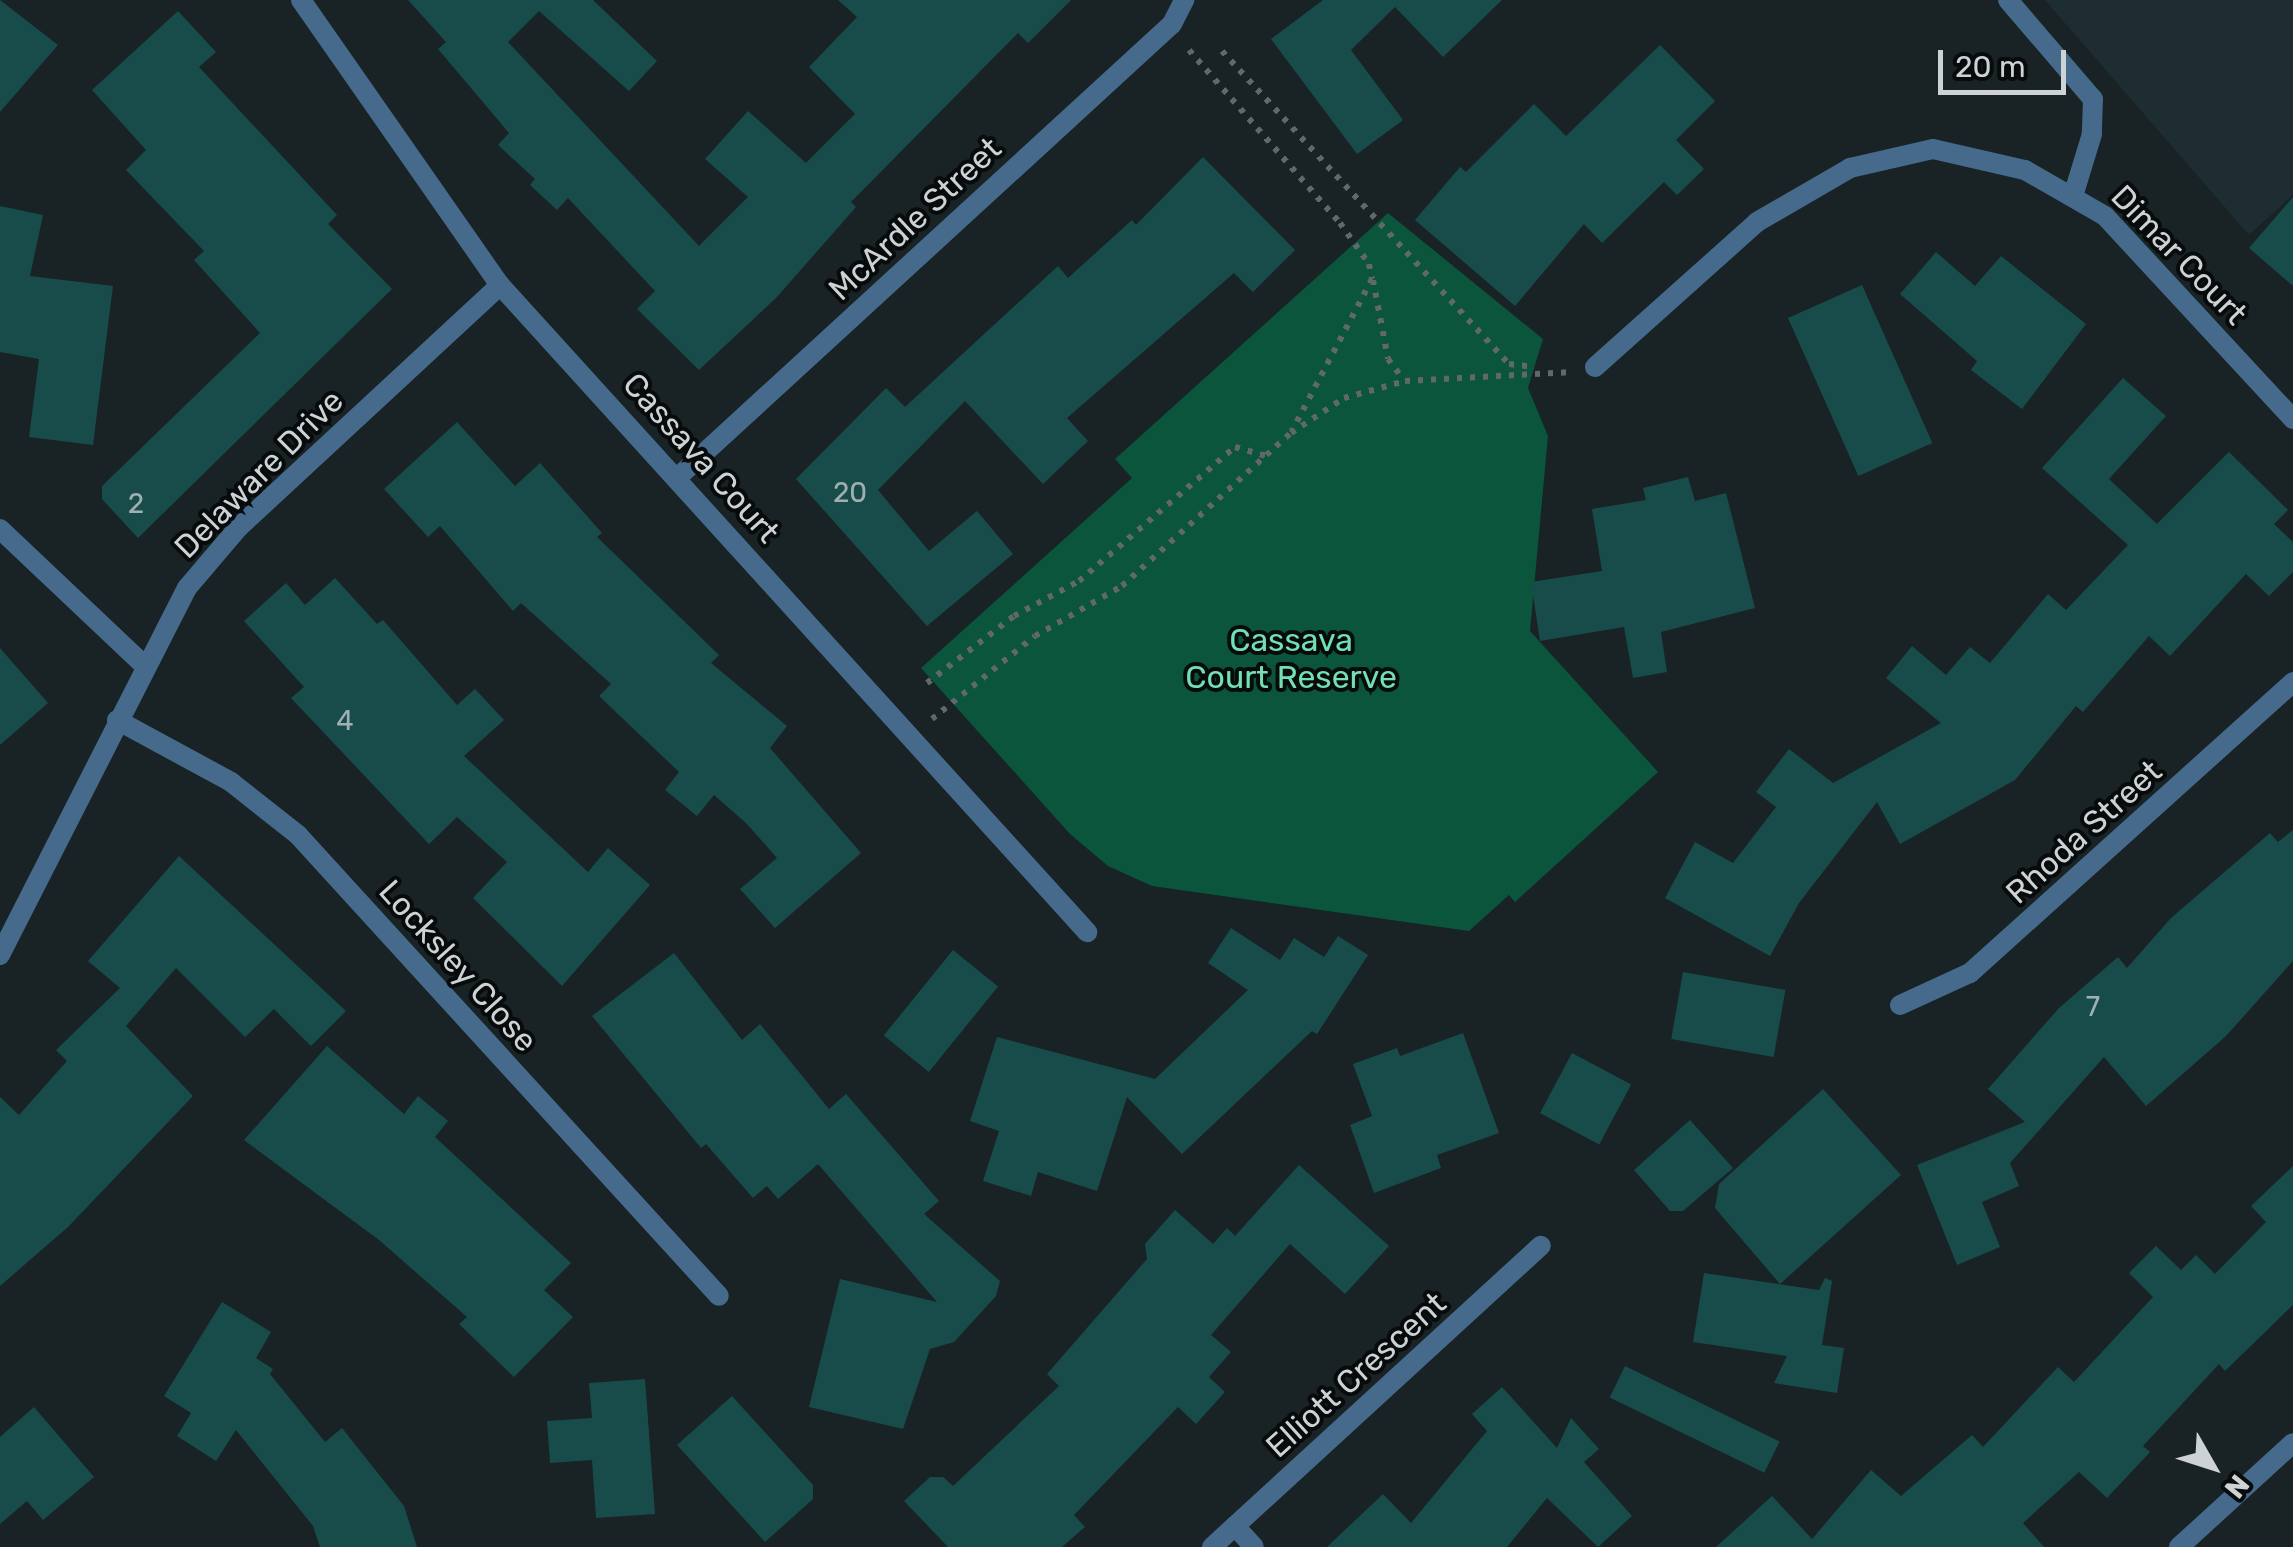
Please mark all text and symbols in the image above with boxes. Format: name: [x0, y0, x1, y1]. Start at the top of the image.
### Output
scale bar: [1943, 30, 2070, 92]
text: 20 m: [1955, 49, 2026, 85]
street label: McArdle Street: [821, 129, 1009, 309]
street label: Dimar Court: [2103, 177, 2255, 333]
street label: Cassava Court: [615, 365, 787, 551]
street label: Delaware Drive: [167, 382, 351, 566]
house number: 20: [833, 476, 867, 510]
house number: 2: [128, 487, 144, 521]
park label: Cassava Court Reserve: [1185, 622, 1397, 697]
house number: 4: [336, 704, 354, 738]
street label: Rhoda Street: [1998, 752, 2170, 912]
street label: Locksley Close: [371, 872, 545, 1060]
house number: 7: [2086, 990, 2100, 1024]
street label: Elliott Crescent: [1258, 1284, 1454, 1466]
north arrow: [2163, 1417, 2263, 1517]
text: N: [2218, 1468, 2256, 1504]

